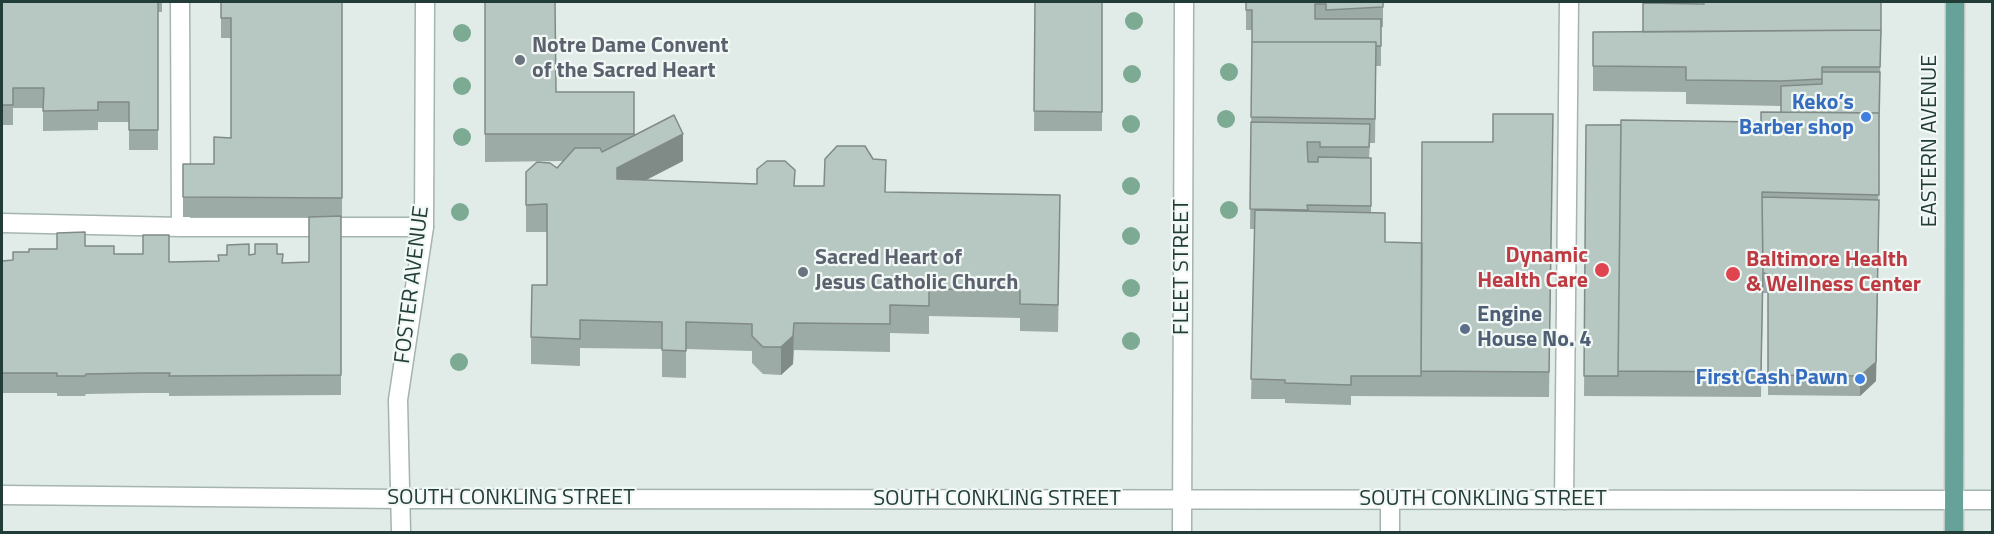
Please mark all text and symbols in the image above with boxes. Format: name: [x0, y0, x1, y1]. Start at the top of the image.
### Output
place label: Notre Dame Convent of the Sacred Heart: [532, 34, 729, 86]
marker: Notre Dame Convent of the Sacred Heart: [513, 53, 527, 67]
street label: EASTERN AVENUE: [1918, 55, 1944, 227]
place label: Keko’s Barber shop: [1739, 91, 1854, 142]
marker: Keko’s Barber shop: [1859, 110, 1873, 124]
street label: FLEET STREET: [1170, 199, 1196, 335]
street label: FOSTER AVENUE: [390, 205, 436, 365]
place label: Dynamic Health Care: [1477, 244, 1588, 296]
place label: Sacred Heart of Jesus Catholic Church: [815, 246, 1018, 298]
place label: Baltimore Health & Wellness Center: [1746, 248, 1921, 300]
marker: Dynamic Health Care: [1593, 261, 1611, 279]
marker: Sacred Heart of Jesus Catholic Church: [796, 265, 810, 279]
marker: Baltimore Health & Wellness Center: [1724, 265, 1742, 283]
place label: Engine House No. 4: [1477, 303, 1592, 354]
marker: Engine House No. 4: [1458, 322, 1472, 336]
place label: First Cash Pawn: [1695, 366, 1848, 392]
marker: First Cash Pawn: [1853, 372, 1867, 386]
street label: SOUTH CONKLING STREET: [387, 486, 635, 512]
street label: SOUTH CONKLING STREET: [873, 487, 1121, 513]
street label: SOUTH CONKLING STREET: [1359, 487, 1607, 513]

